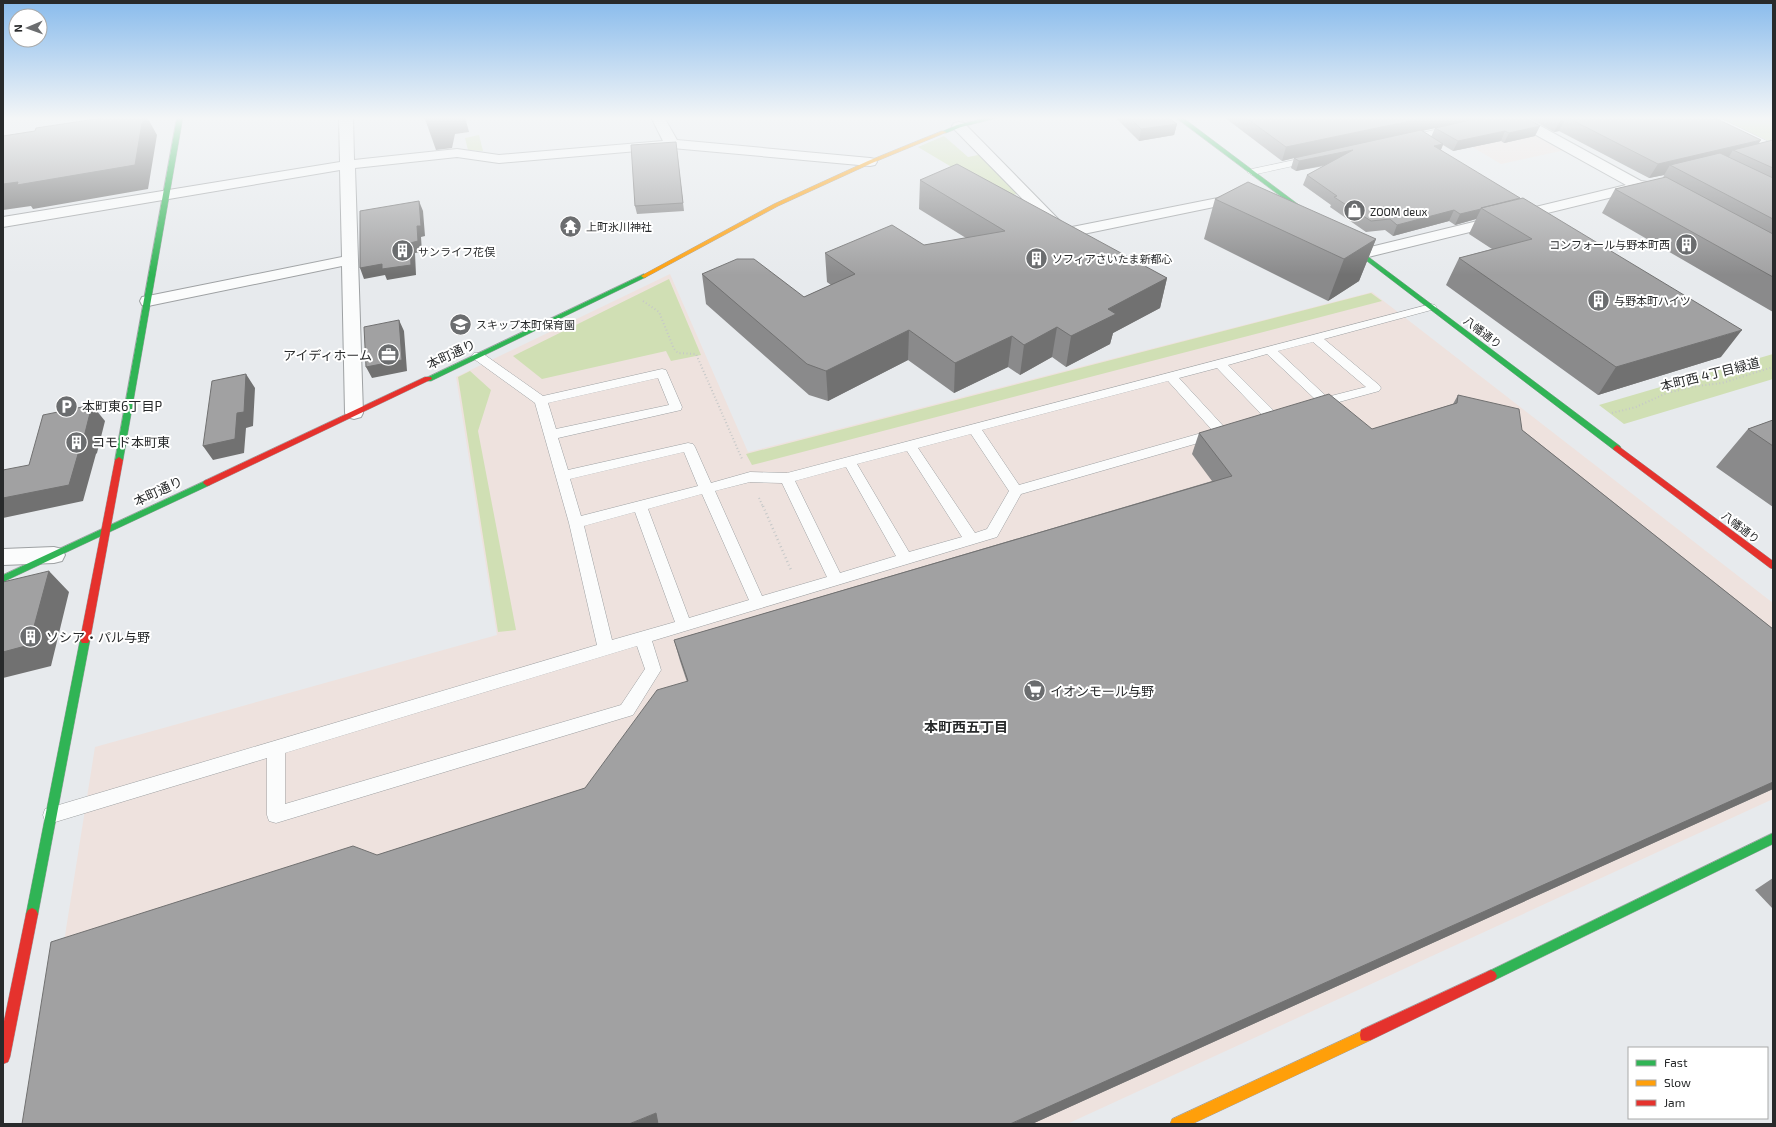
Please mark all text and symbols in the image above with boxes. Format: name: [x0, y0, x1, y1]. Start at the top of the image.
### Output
north arrow: [8, 8, 48, 48]
text: N: [11, 24, 24, 33]
shop icon: ZOOM deux: [1342, 198, 1368, 224]
place label: ZOOM deux: [1370, 205, 1427, 218]
temple icon: 上町氷川神社: [557, 213, 583, 239]
place label: 上町氷川神社: [586, 220, 652, 233]
building icon: コンフォール与野本町西: [1673, 231, 1699, 257]
building icon: サンライフ花俣: [389, 238, 415, 264]
place label: コンフォール与野本町西: [1549, 238, 1670, 251]
place label: サンライフ花俣: [418, 245, 495, 258]
building icon: ソフィアさいたま新都心: [1023, 245, 1049, 271]
place label: ソフィアさいたま新都心: [1052, 252, 1172, 265]
building icon: 与野本町ハイツ: [1586, 287, 1612, 313]
place label: 与野本町ハイツ: [1614, 294, 1691, 307]
school or university icon: スキップ本町保育園: [448, 311, 474, 337]
street label: 八幡通り: [1462, 314, 1504, 350]
place label: スキップ本町保育園: [476, 318, 575, 331]
street label: 本町通り: [424, 336, 478, 372]
office icon: アイディホーム: [375, 342, 401, 368]
place label: アイディホーム: [283, 347, 372, 363]
street label: 本町西 4丁目緑道: [1659, 354, 1761, 394]
parking icon: 本町東6丁目P: [54, 393, 80, 419]
place label: 本町東6丁目P: [82, 398, 162, 414]
building icon: コモド本町東: [64, 429, 90, 455]
place label: コモド本町東: [92, 434, 170, 450]
street label: 本町通り: [131, 473, 185, 509]
street label: 八幡通り: [1720, 509, 1762, 545]
building icon: ソシア・パル与野: [18, 624, 44, 650]
place label: ソシア・パル与野: [46, 629, 150, 645]
supermarket icon: イオンモール与野: [1021, 678, 1047, 704]
place label: イオンモール与野: [1050, 683, 1154, 699]
district label: 本町西五丁目: [924, 718, 1008, 735]
legend: [1628, 1047, 1768, 1119]
text: Fast: [1664, 1055, 1688, 1069]
text: Slow: [1664, 1075, 1691, 1089]
text: Jam: [1664, 1095, 1685, 1109]

